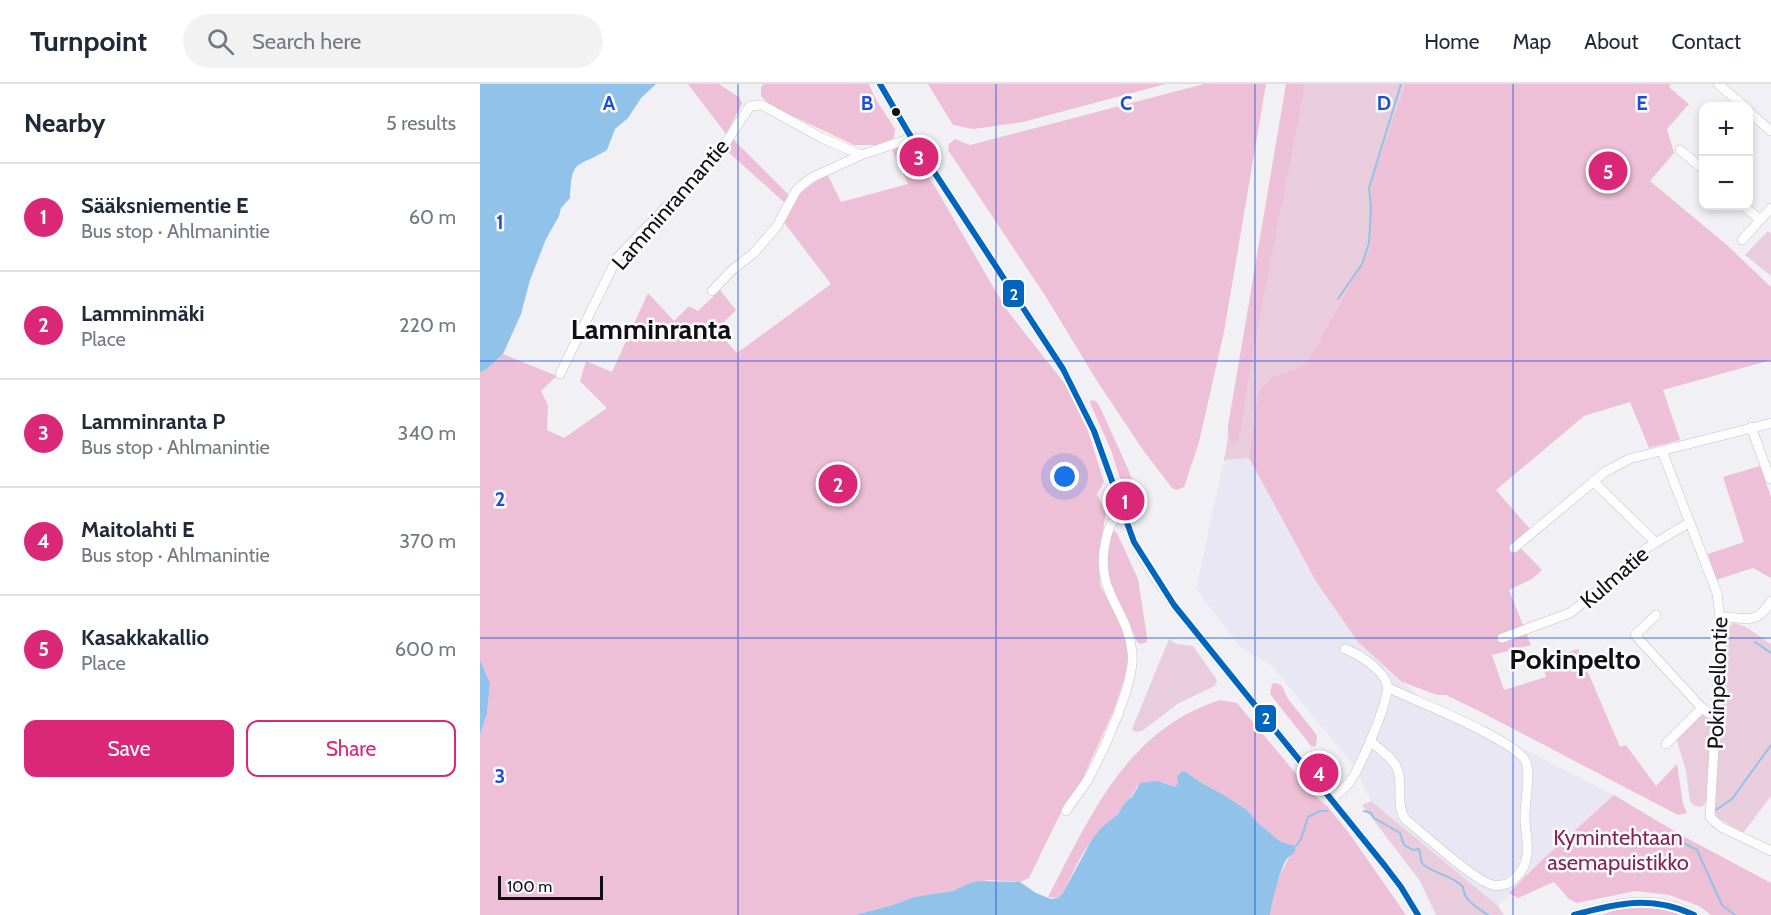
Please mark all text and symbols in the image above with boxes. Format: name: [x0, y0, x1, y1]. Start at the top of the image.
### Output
search box: [183, 14, 603, 68]
text: Turnpoint: [30, 24, 147, 58]
icon: search: [204, 25, 237, 58]
text: Search here: [252, 28, 361, 55]
text: Home: [1424, 29, 1480, 54]
text: Map: [1513, 29, 1551, 54]
text: About: [1584, 29, 1638, 54]
text: Contact: [1671, 29, 1741, 54]
text: A: [603, 91, 616, 115]
text: B: [861, 91, 873, 115]
text: C: [1120, 91, 1132, 115]
text: D: [1377, 91, 1391, 115]
text: E: [1636, 91, 1648, 115]
map controls: [1699, 102, 1753, 210]
button: +: [1699, 102, 1753, 156]
unlabelled marker: [890, 106, 902, 118]
text: Nearby: [24, 107, 105, 139]
text: 5 results: [386, 111, 456, 135]
street label: Lamminrannantie: [606, 133, 735, 275]
pin: 3: [900, 134, 938, 180]
pin: 5: [1588, 148, 1628, 194]
button: −: [1699, 156, 1753, 210]
text: Sääksniementie E: [81, 192, 249, 219]
text: 1: [40, 205, 47, 229]
text: 60 m: [409, 205, 456, 229]
text: 1: [496, 210, 504, 234]
text: Bus stop · Ahlmanintie: [81, 219, 270, 243]
line badge: 2: [1002, 279, 1025, 308]
text: 2: [1010, 285, 1018, 304]
text: Lamminmäki: [81, 300, 205, 327]
district label: Lamminranta: [571, 312, 731, 346]
text: 2: [38, 313, 49, 337]
text: 220 m: [399, 313, 456, 337]
text: Place: [81, 327, 126, 351]
text: Lamminranta P: [81, 408, 225, 435]
text: 3: [38, 421, 49, 445]
text: 340 m: [398, 421, 456, 445]
text: Bus stop · Ahlmanintie: [81, 435, 270, 459]
pin: 2: [818, 462, 858, 506]
your location: [1050, 462, 1079, 491]
pin: 1: [1106, 478, 1144, 524]
text: 2: [495, 487, 505, 511]
text: Maitolahti E: [81, 516, 195, 543]
text: 4: [37, 529, 50, 553]
text: 370 m: [399, 529, 456, 553]
street label: Kulmatie: [1575, 540, 1654, 614]
text: Bus stop · Ahlmanintie: [81, 543, 270, 567]
street label: Pokinpellontie: [1702, 616, 1733, 750]
text: Kasakkakallio: [81, 624, 209, 651]
text: 5: [38, 637, 49, 661]
text: 600 m: [395, 637, 456, 661]
district label: Pokinpelto: [1509, 642, 1641, 676]
text: Place: [81, 651, 126, 675]
line badge: 2: [1254, 704, 1277, 733]
text: 2: [1262, 709, 1270, 728]
button: Save: [24, 720, 234, 777]
button: Share: [246, 720, 456, 777]
pin: 4: [1300, 750, 1338, 796]
text: 3: [495, 764, 505, 788]
park label: Kymintehtaan asemapuistikko: [1547, 824, 1689, 876]
scale bar: [498, 873, 603, 900]
text: 100 m: [507, 877, 552, 896]

